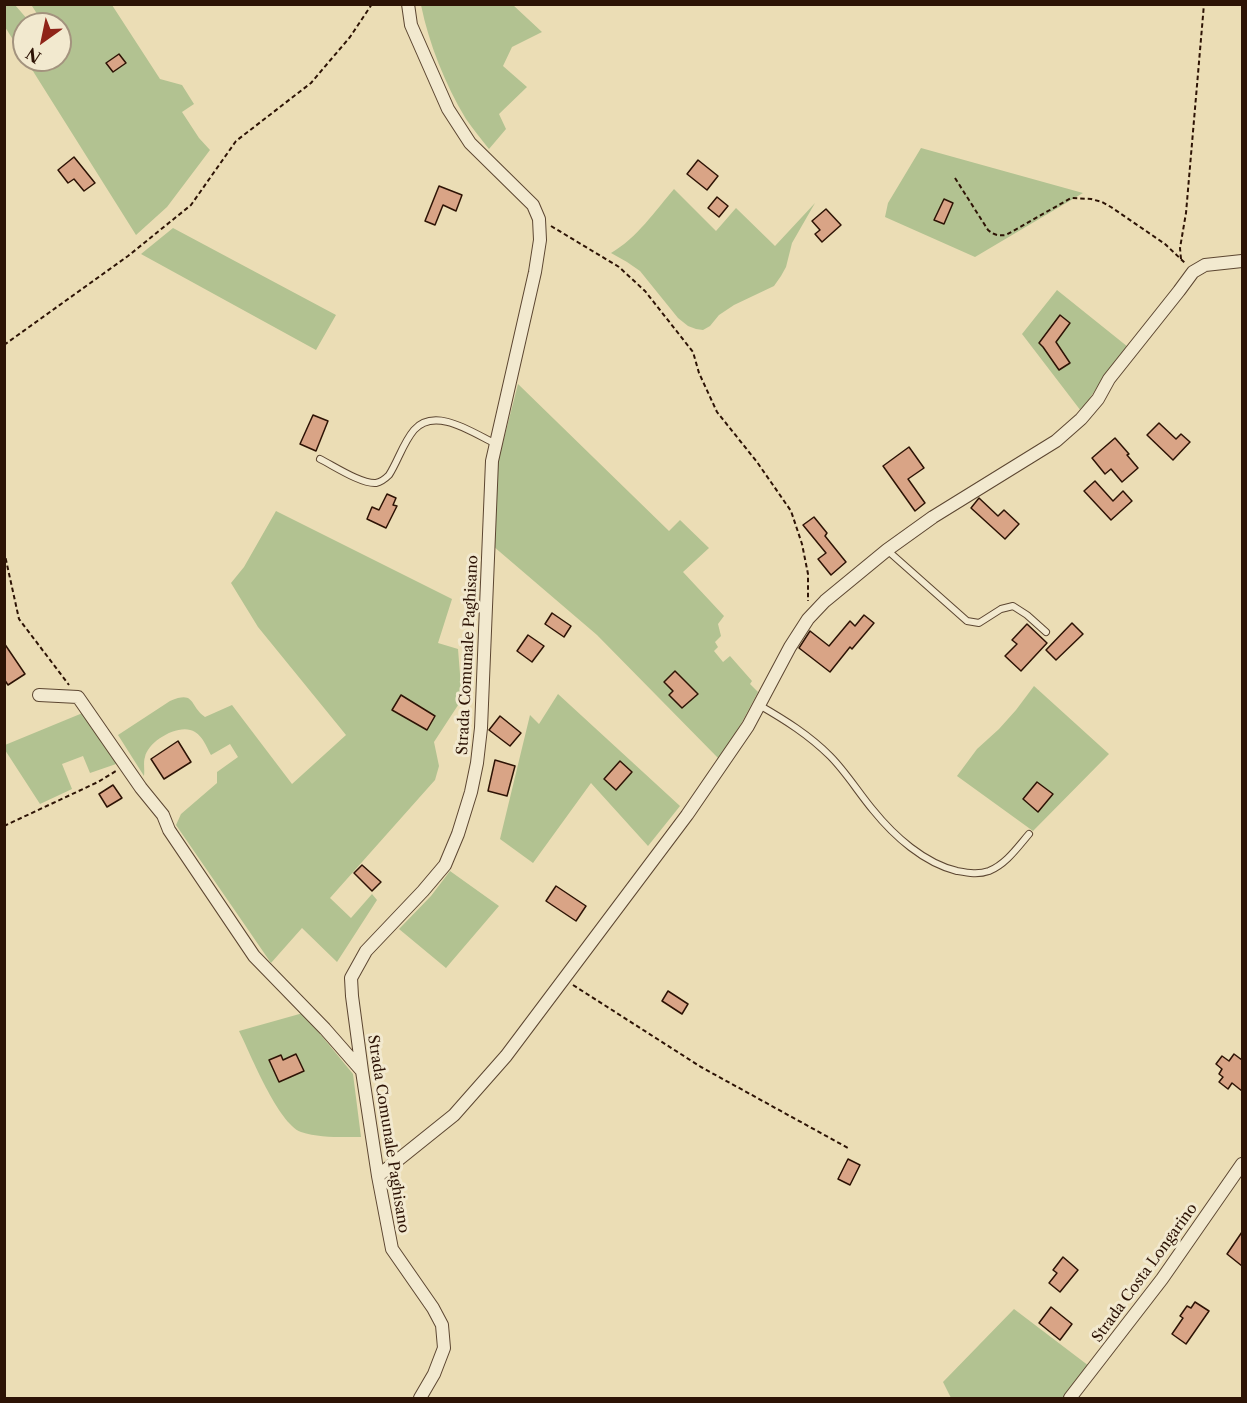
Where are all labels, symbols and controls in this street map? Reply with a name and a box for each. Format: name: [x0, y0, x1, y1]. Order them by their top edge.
north arrow: [12, 12, 72, 72]
text: N: [22, 43, 45, 68]
street label: Strada Comunale Paghisano: [454, 555, 482, 755]
street label: Strada Comunale Paghisano: [363, 1034, 413, 1234]
street label: Strada Costa Longarino: [1088, 1200, 1202, 1346]

